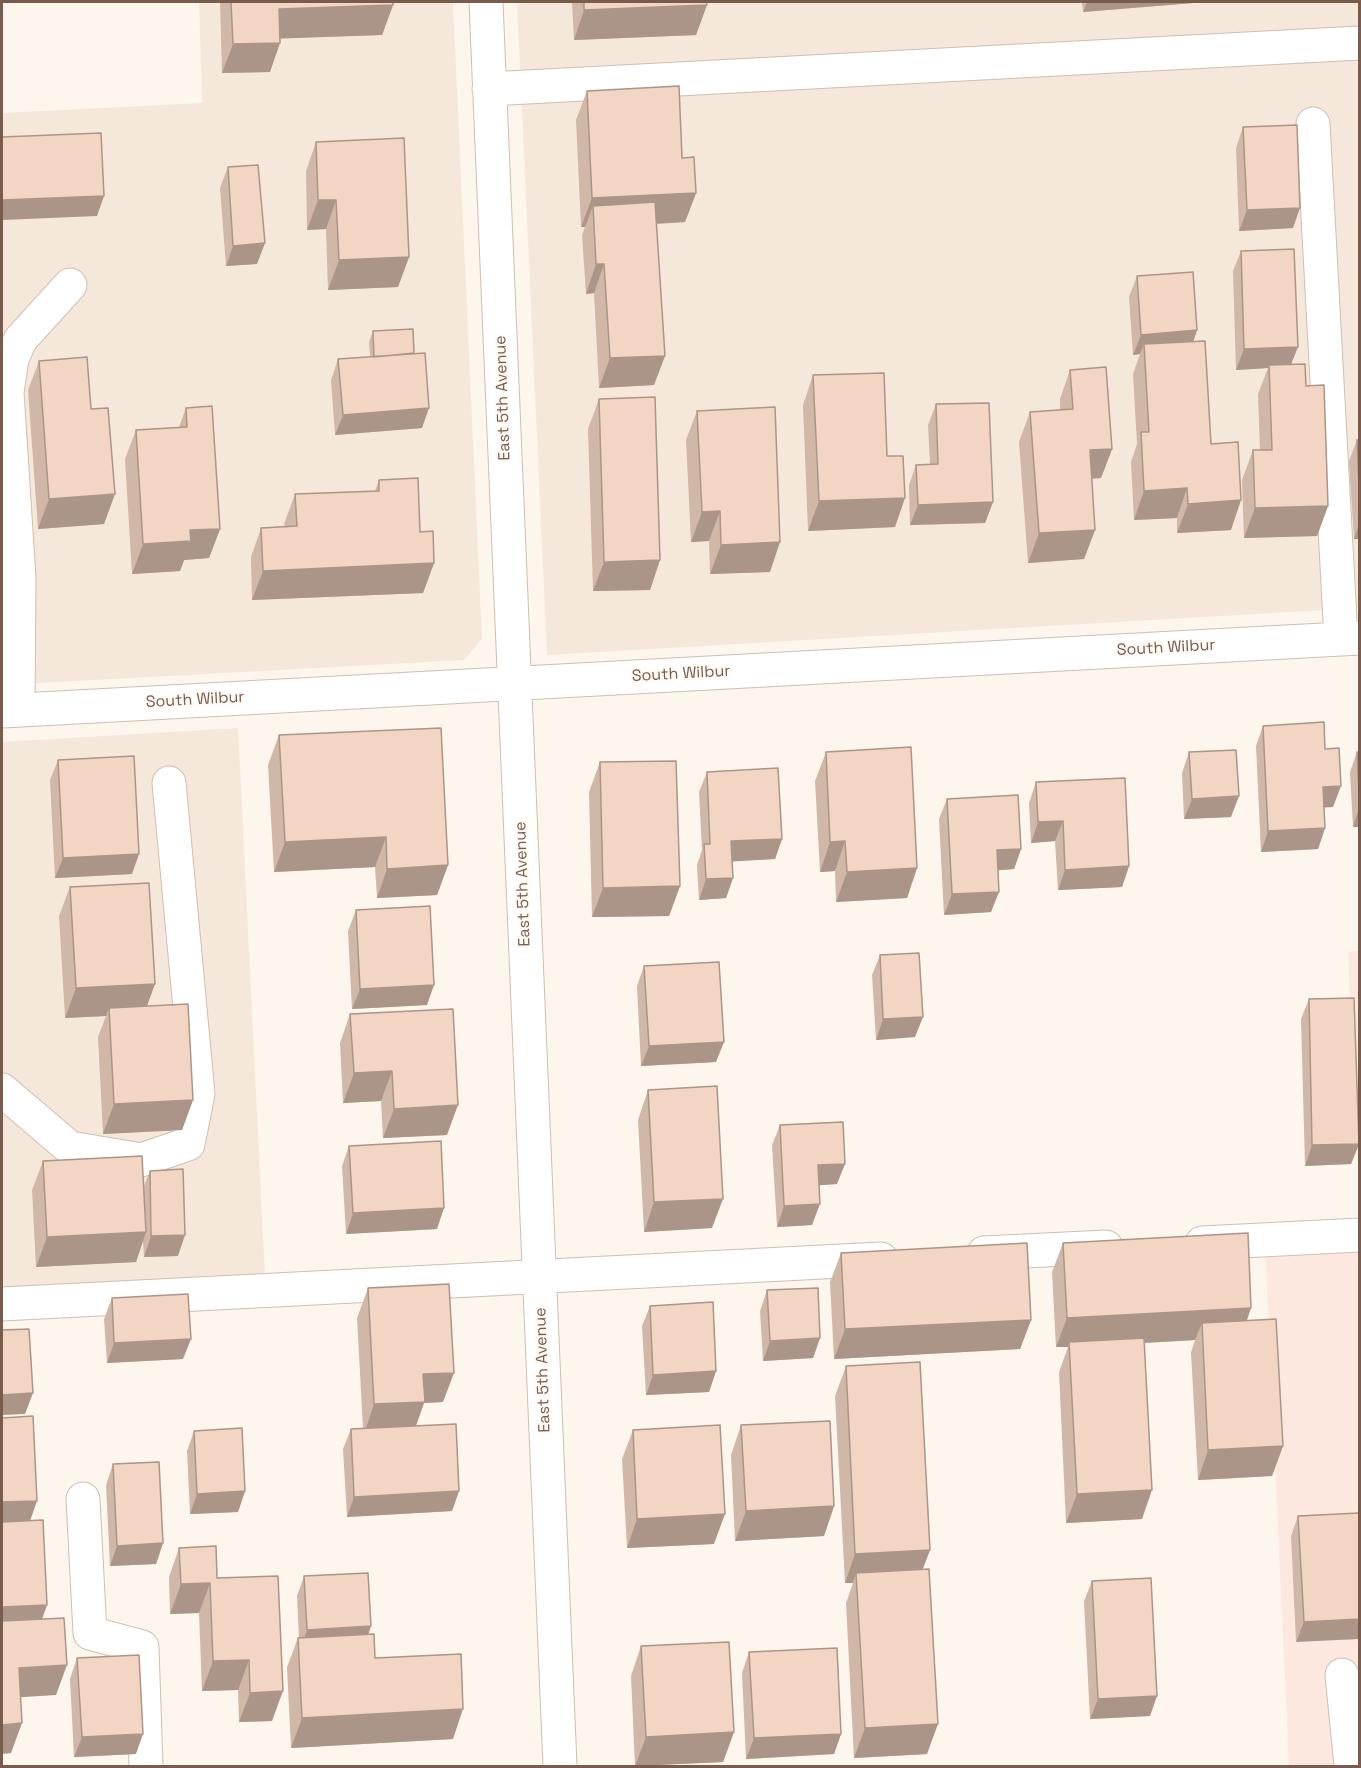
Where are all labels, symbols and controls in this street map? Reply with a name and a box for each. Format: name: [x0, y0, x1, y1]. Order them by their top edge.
street label: East 5th Avenue: [491, 335, 515, 461]
street label: South Wilbur: [1116, 636, 1216, 660]
street label: South Wilbur: [631, 662, 731, 686]
street label: South Wilbur: [145, 688, 245, 712]
street label: East 5th Avenue: [511, 821, 535, 947]
street label: East 5th Avenue: [531, 1307, 555, 1433]

